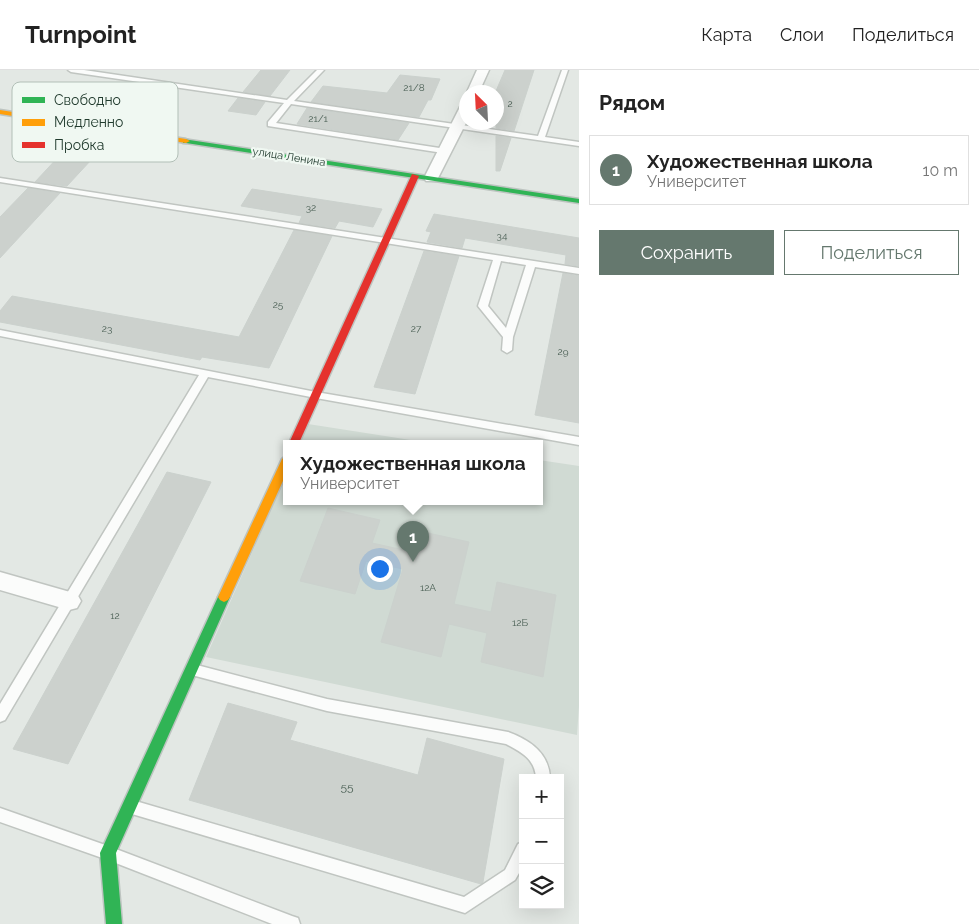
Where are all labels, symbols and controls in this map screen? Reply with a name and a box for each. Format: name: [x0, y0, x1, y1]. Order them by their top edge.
text: Turnpoint: [25, 20, 137, 49]
text: Карта: [701, 24, 752, 45]
text: Слои: [780, 24, 824, 45]
text: Поделиться: [852, 24, 954, 45]
legend: [12, 82, 178, 162]
house number: 21/8: [403, 82, 425, 93]
north arrow: [459, 85, 504, 130]
text: Рядом: [599, 90, 665, 115]
text: Свободно: [54, 92, 121, 108]
house number: 2: [507, 98, 513, 109]
house number: 21/1: [308, 113, 329, 124]
text: Медленно: [54, 114, 123, 130]
text: Пробка: [54, 137, 104, 153]
street label: улица Ленина: [252, 145, 326, 169]
text: Художественная школа: [647, 150, 873, 172]
text: 1: [612, 161, 620, 180]
text: 10 m: [923, 161, 958, 180]
text: Университет: [647, 172, 746, 191]
house number: 32: [306, 202, 316, 213]
house number: 34: [497, 230, 508, 241]
button: Сохранить: [599, 230, 774, 275]
button: Поделиться: [784, 230, 959, 275]
house number: 25: [273, 299, 284, 310]
house number: 23: [102, 323, 112, 334]
house number: 27: [411, 323, 422, 334]
house number: 29: [557, 346, 569, 357]
popup: [283, 440, 543, 505]
text: Художественная школа: [300, 452, 526, 474]
text: Университет: [300, 474, 400, 493]
pin: 1: [397, 521, 429, 562]
your location: [367, 556, 393, 582]
house number: 12А: [420, 582, 436, 593]
house number: 12: [110, 610, 120, 621]
house number: 12Б: [512, 617, 528, 628]
map controls: [519, 774, 564, 909]
button: +: [519, 774, 564, 819]
house number: 55: [340, 780, 354, 794]
button: −: [519, 819, 564, 864]
button: layers: [519, 864, 564, 909]

